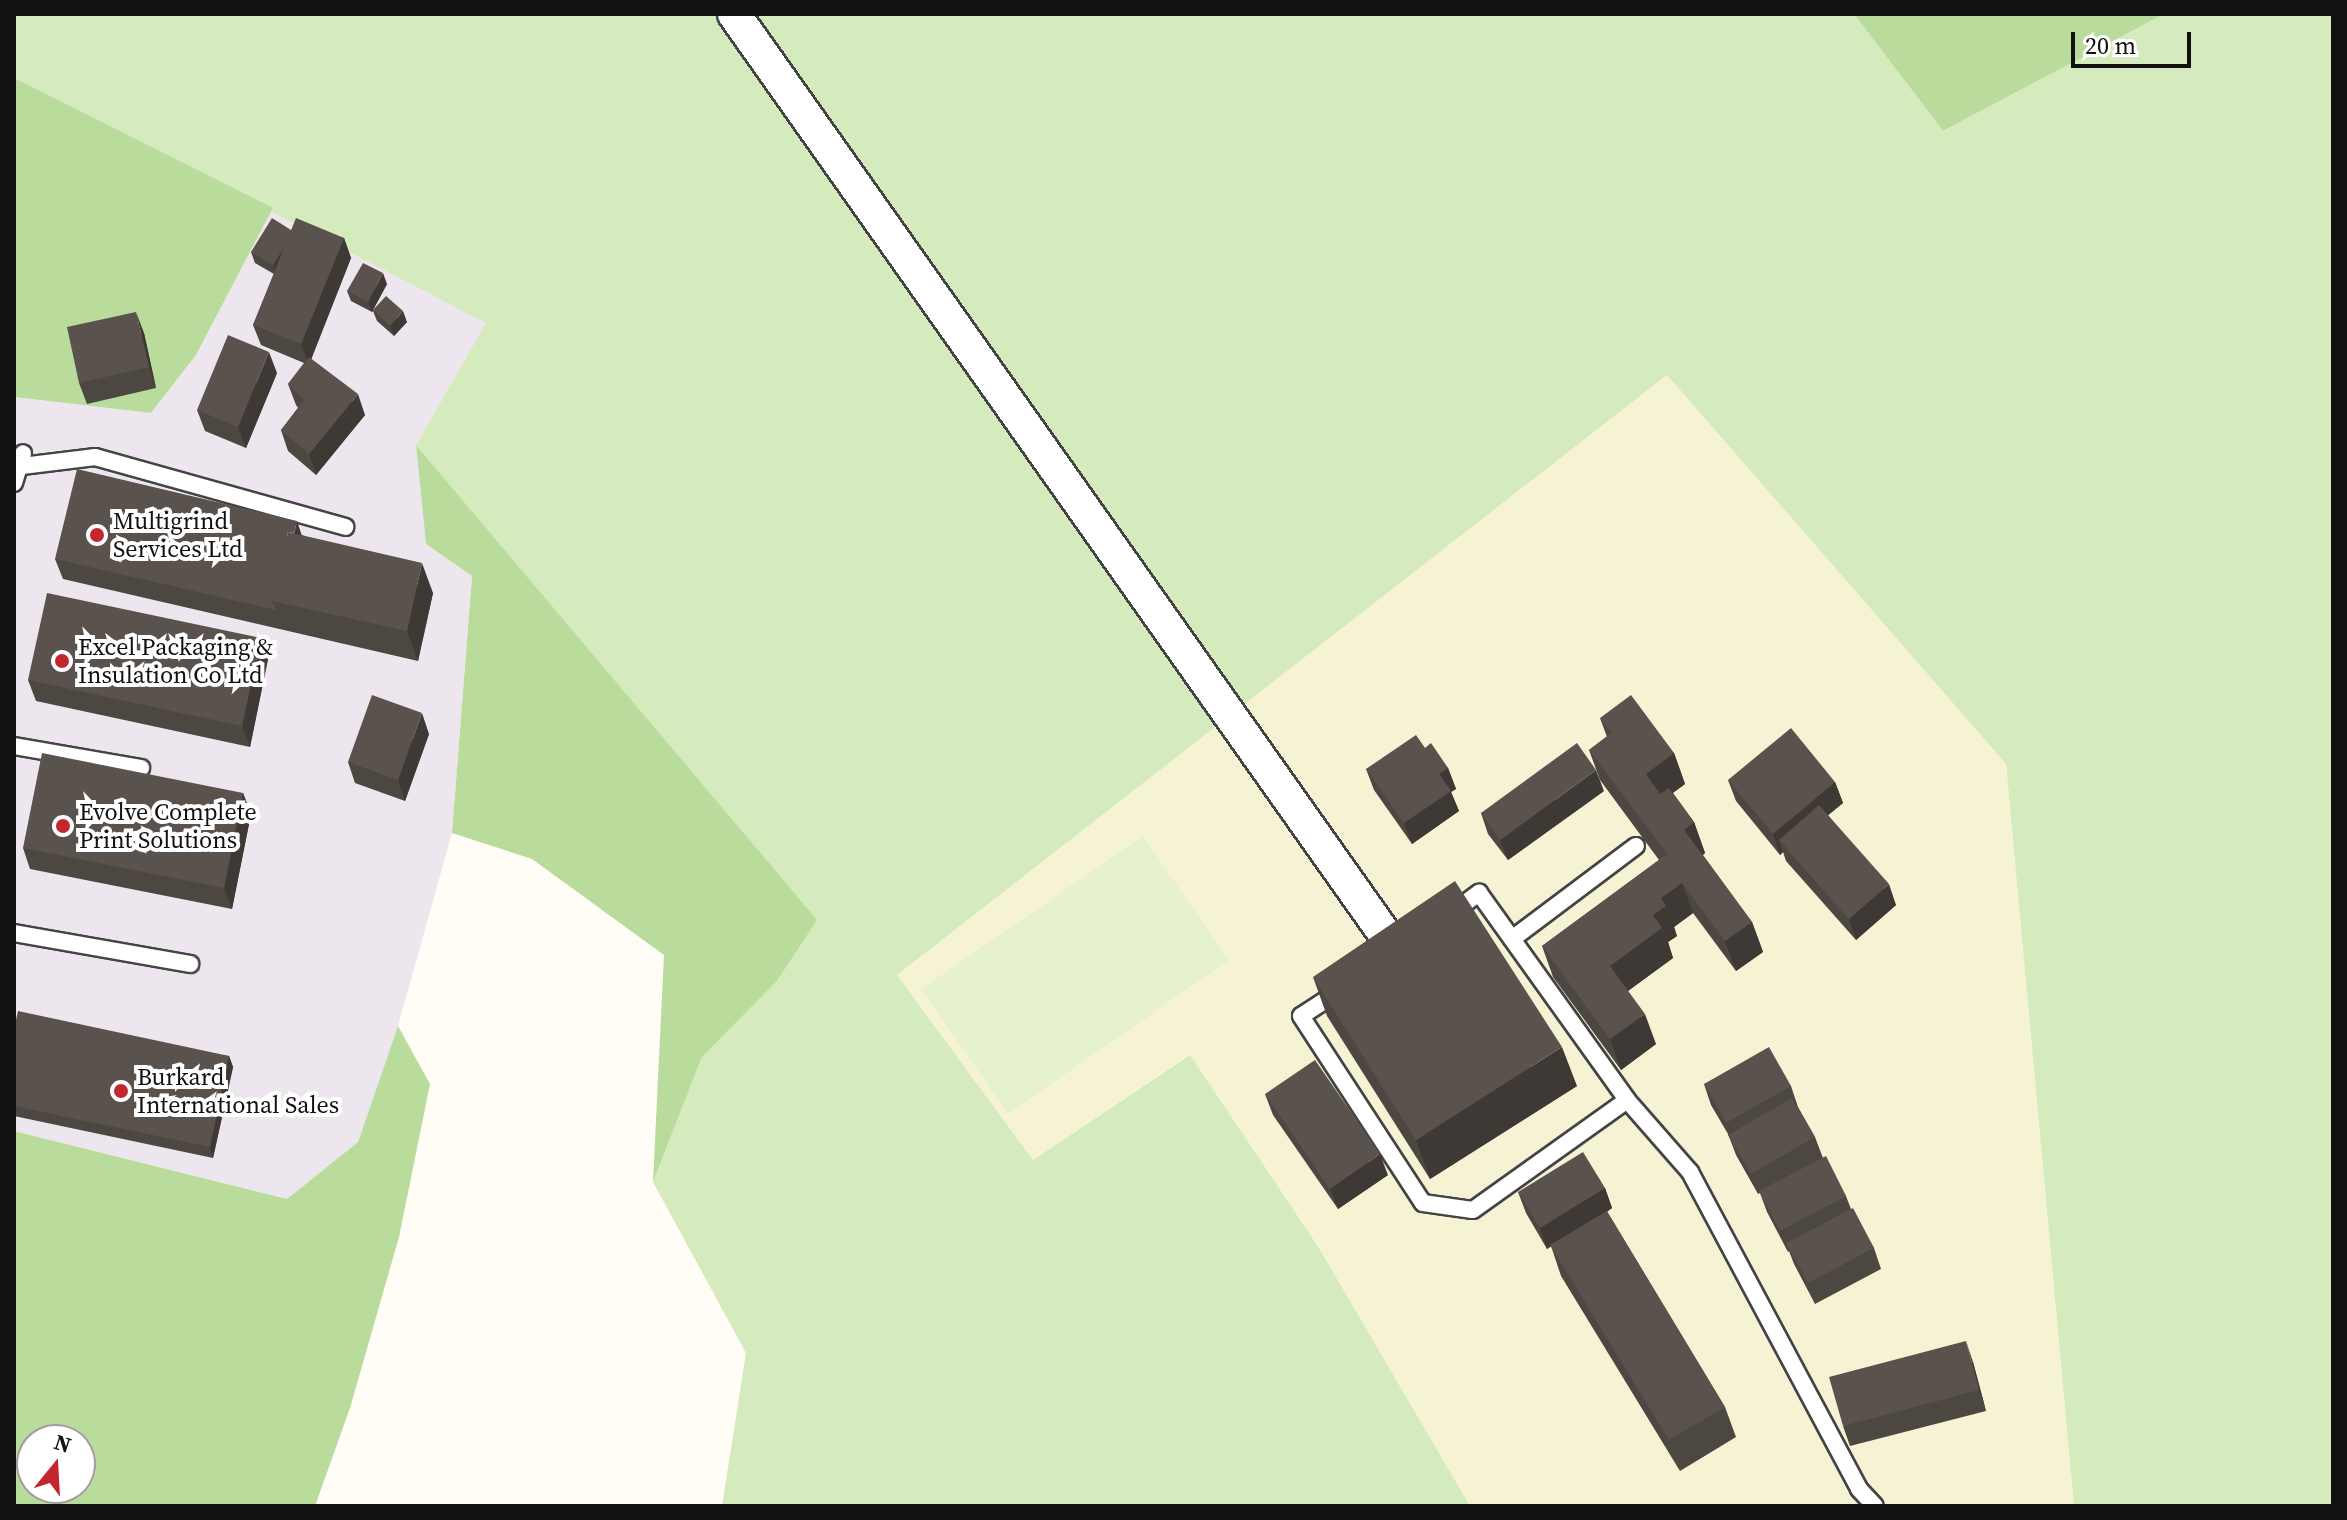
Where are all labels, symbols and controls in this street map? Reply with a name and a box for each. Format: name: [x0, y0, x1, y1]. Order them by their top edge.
scale bar: [2075, 16, 2195, 66]
text: 20 m: [2085, 29, 2136, 62]
place label: Multigrind Services Ltd: [113, 507, 243, 563]
marker: Multigrind Services Ltd: [88, 526, 106, 544]
place label: Excel Packaging & Insulation Co Ltd: [78, 633, 273, 689]
marker: Excel Packaging & Insulation Co Ltd: [53, 652, 71, 670]
place label: Evolve Complete Print Solutions: [79, 798, 257, 854]
marker: Evolve Complete Print Solutions: [54, 817, 72, 835]
place label: Burkard International Sales: [137, 1063, 339, 1119]
marker: Burkard International Sales: [112, 1082, 130, 1100]
north arrow: [16, 1424, 96, 1504]
text: N: [51, 1426, 75, 1460]

